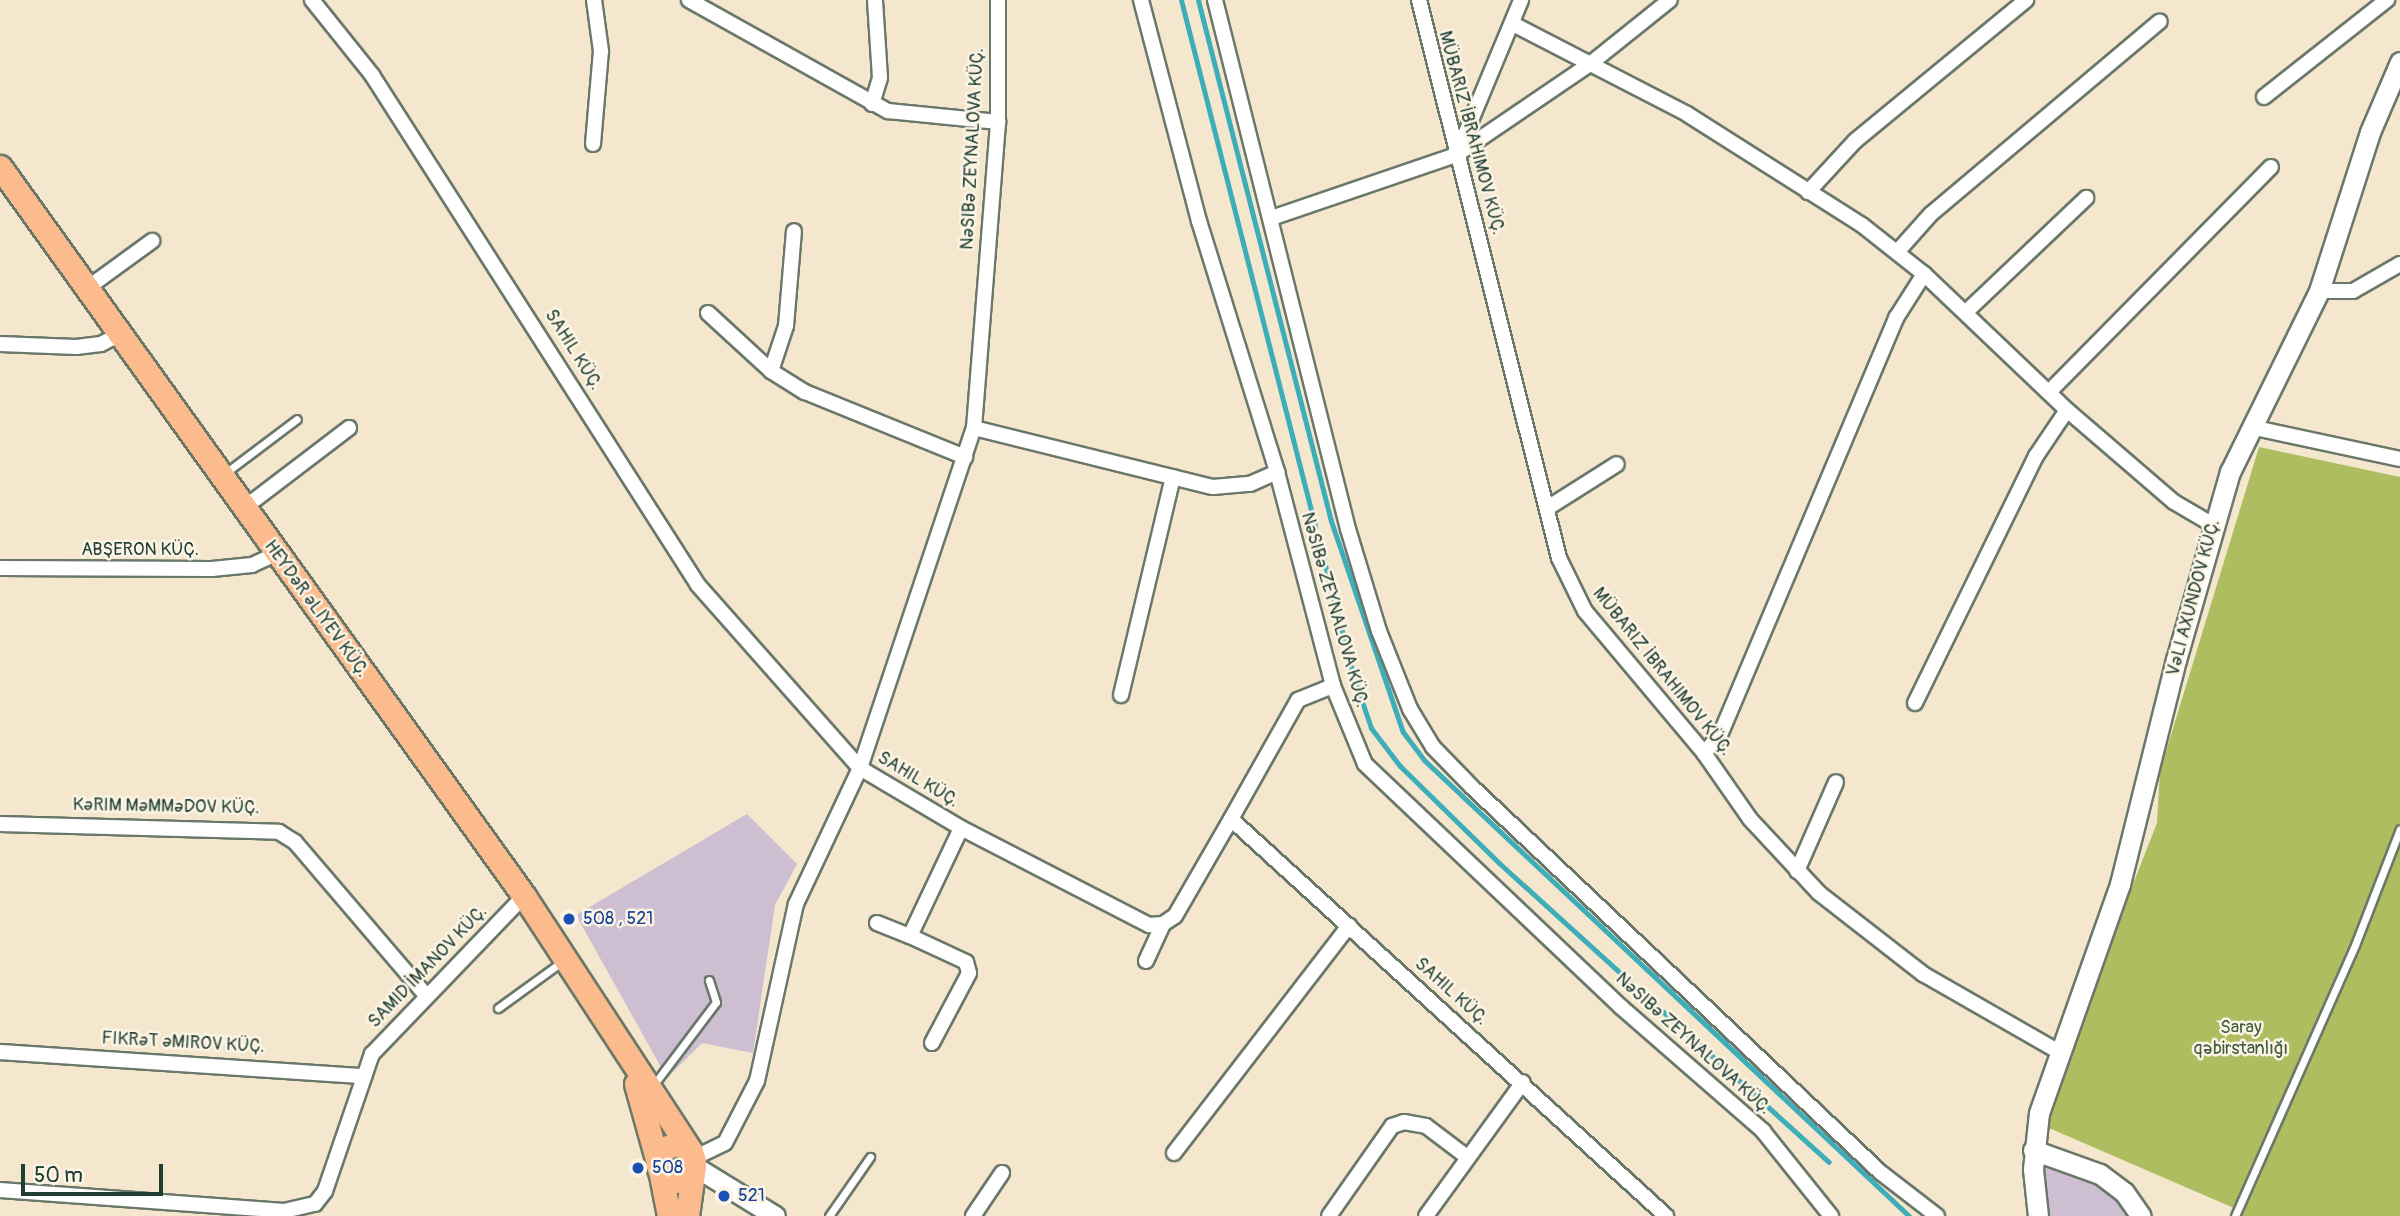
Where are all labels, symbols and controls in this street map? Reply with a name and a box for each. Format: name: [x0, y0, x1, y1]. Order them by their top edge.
street label: MÜBARIZ İBRAHIMOV KÜÇ.: [1433, 29, 1509, 237]
street label: NƏSIBƏ ZEYNALOVA KÜÇ.: [957, 48, 989, 250]
street label: SAHIL KÜÇ.: [540, 306, 606, 394]
street label: NƏSIBƏ ZEYNALOVA KÜÇ.: [1296, 510, 1372, 710]
street label: VƏLI AXUNDOV KÜÇ.: [2163, 517, 2225, 679]
street label: HEYDƏR ƏLIYEV KÜÇ.: [259, 536, 373, 682]
street label: ABŞERON KÜÇ.: [81, 539, 199, 561]
street label: MÜBARIZ İBRAHIMOV KÜÇ.: [1588, 584, 1736, 760]
street label: SAHIL KÜÇ.: [873, 747, 963, 813]
street label: KƏRIM MƏMMƏDOV KÜÇ.: [73, 795, 259, 819]
street label: SAMID İMANOV KÜÇ.: [364, 901, 492, 1033]
place label: 508 , 521: [583, 908, 653, 930]
marker: 508 , 521: [561, 911, 577, 927]
street label: SAHIL KÜÇ.: [1410, 954, 1492, 1030]
street label: NƏSIBƏ ZEYNALOVA KÜÇ.: [1611, 968, 1775, 1120]
park label: Saray qəbirstanlığı: [2194, 1018, 2288, 1060]
street label: FIKRƏT ƏMIROV KÜÇ.: [101, 1028, 265, 1058]
scale bar: [24, 1150, 166, 1194]
place label: 508: [652, 1157, 683, 1179]
marker: 508: [630, 1160, 646, 1176]
text: 50 m: [34, 1162, 83, 1189]
place label: 521: [738, 1185, 765, 1207]
marker: 521: [716, 1188, 732, 1204]

